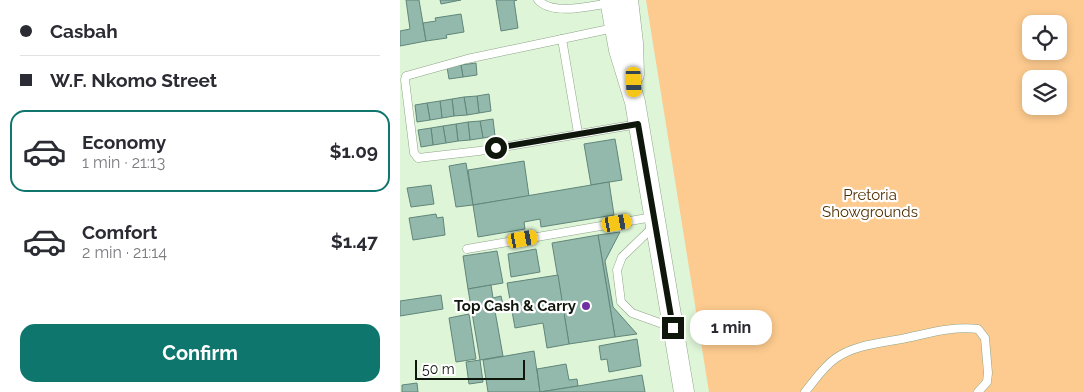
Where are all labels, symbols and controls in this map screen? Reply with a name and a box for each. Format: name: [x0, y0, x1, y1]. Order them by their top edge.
map controls: [1022, 15, 1067, 115]
button: locate: [1022, 15, 1067, 60]
text: Casbah: [50, 20, 118, 42]
car: [625, 67, 642, 97]
text: W.F. Nkomo Street: [50, 69, 217, 91]
button: layers: [1022, 70, 1067, 115]
icon: car: [22, 129, 67, 174]
text: Economy: [82, 131, 166, 153]
route start: [485, 137, 507, 159]
text: $1.09: [329, 140, 378, 162]
text: 1 min · 21:13: [82, 153, 165, 172]
park label: Pretoria Showgrounds: [822, 186, 918, 221]
car: [600, 213, 633, 233]
icon: car: [22, 219, 67, 264]
text: Comfort: [82, 221, 157, 243]
car: [506, 229, 539, 249]
text: $1.47: [331, 230, 378, 252]
text: 2 min · 21:14: [82, 243, 167, 262]
place label: Top Cash & Carry: [454, 297, 577, 315]
marker: Top Cash & Carry: [580, 300, 592, 312]
callout: 1 min: [690, 310, 773, 346]
route end: [662, 317, 684, 339]
text: 1 min: [711, 318, 751, 337]
button: Confirm: [20, 324, 380, 382]
scale bar: [415, 357, 525, 380]
text: 50 m: [422, 361, 455, 377]

